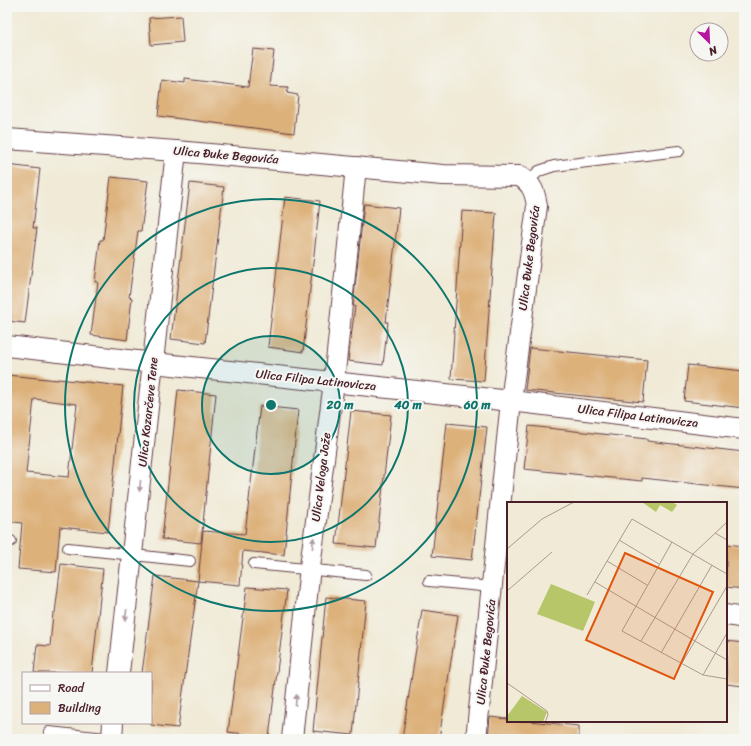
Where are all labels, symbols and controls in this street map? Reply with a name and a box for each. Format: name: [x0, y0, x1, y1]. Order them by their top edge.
north arrow: [689, 22, 729, 62]
text: N: [705, 40, 721, 61]
street label: Ulica Đuke Begovića: [172, 139, 281, 171]
street label: Ulica Đuke Begovića: [512, 203, 546, 312]
street label: Ulica Kozarčeve Tene: [131, 356, 165, 468]
street label: Ulica Filipa Latinovicza: [255, 363, 377, 397]
text: 20 m: [326, 394, 354, 416]
text: 40 m: [393, 394, 422, 416]
text: 60 m: [463, 394, 491, 416]
centre of rings: [264, 398, 278, 412]
street label: Ulica Filipa Latinovicza: [577, 398, 699, 434]
street label: Ulica Veloga Jože: [305, 431, 337, 523]
one-way arrow: [137, 480, 143, 492]
inset map: [507, 502, 727, 722]
one-way arrow: [310, 537, 316, 549]
street label: Ulica Đuke Begovića: [470, 597, 503, 706]
one-way arrow: [123, 609, 129, 621]
legend: [22, 672, 152, 724]
text: Road: [58, 677, 85, 699]
one-way arrow: [293, 694, 300, 706]
text: Building: [58, 697, 101, 719]

